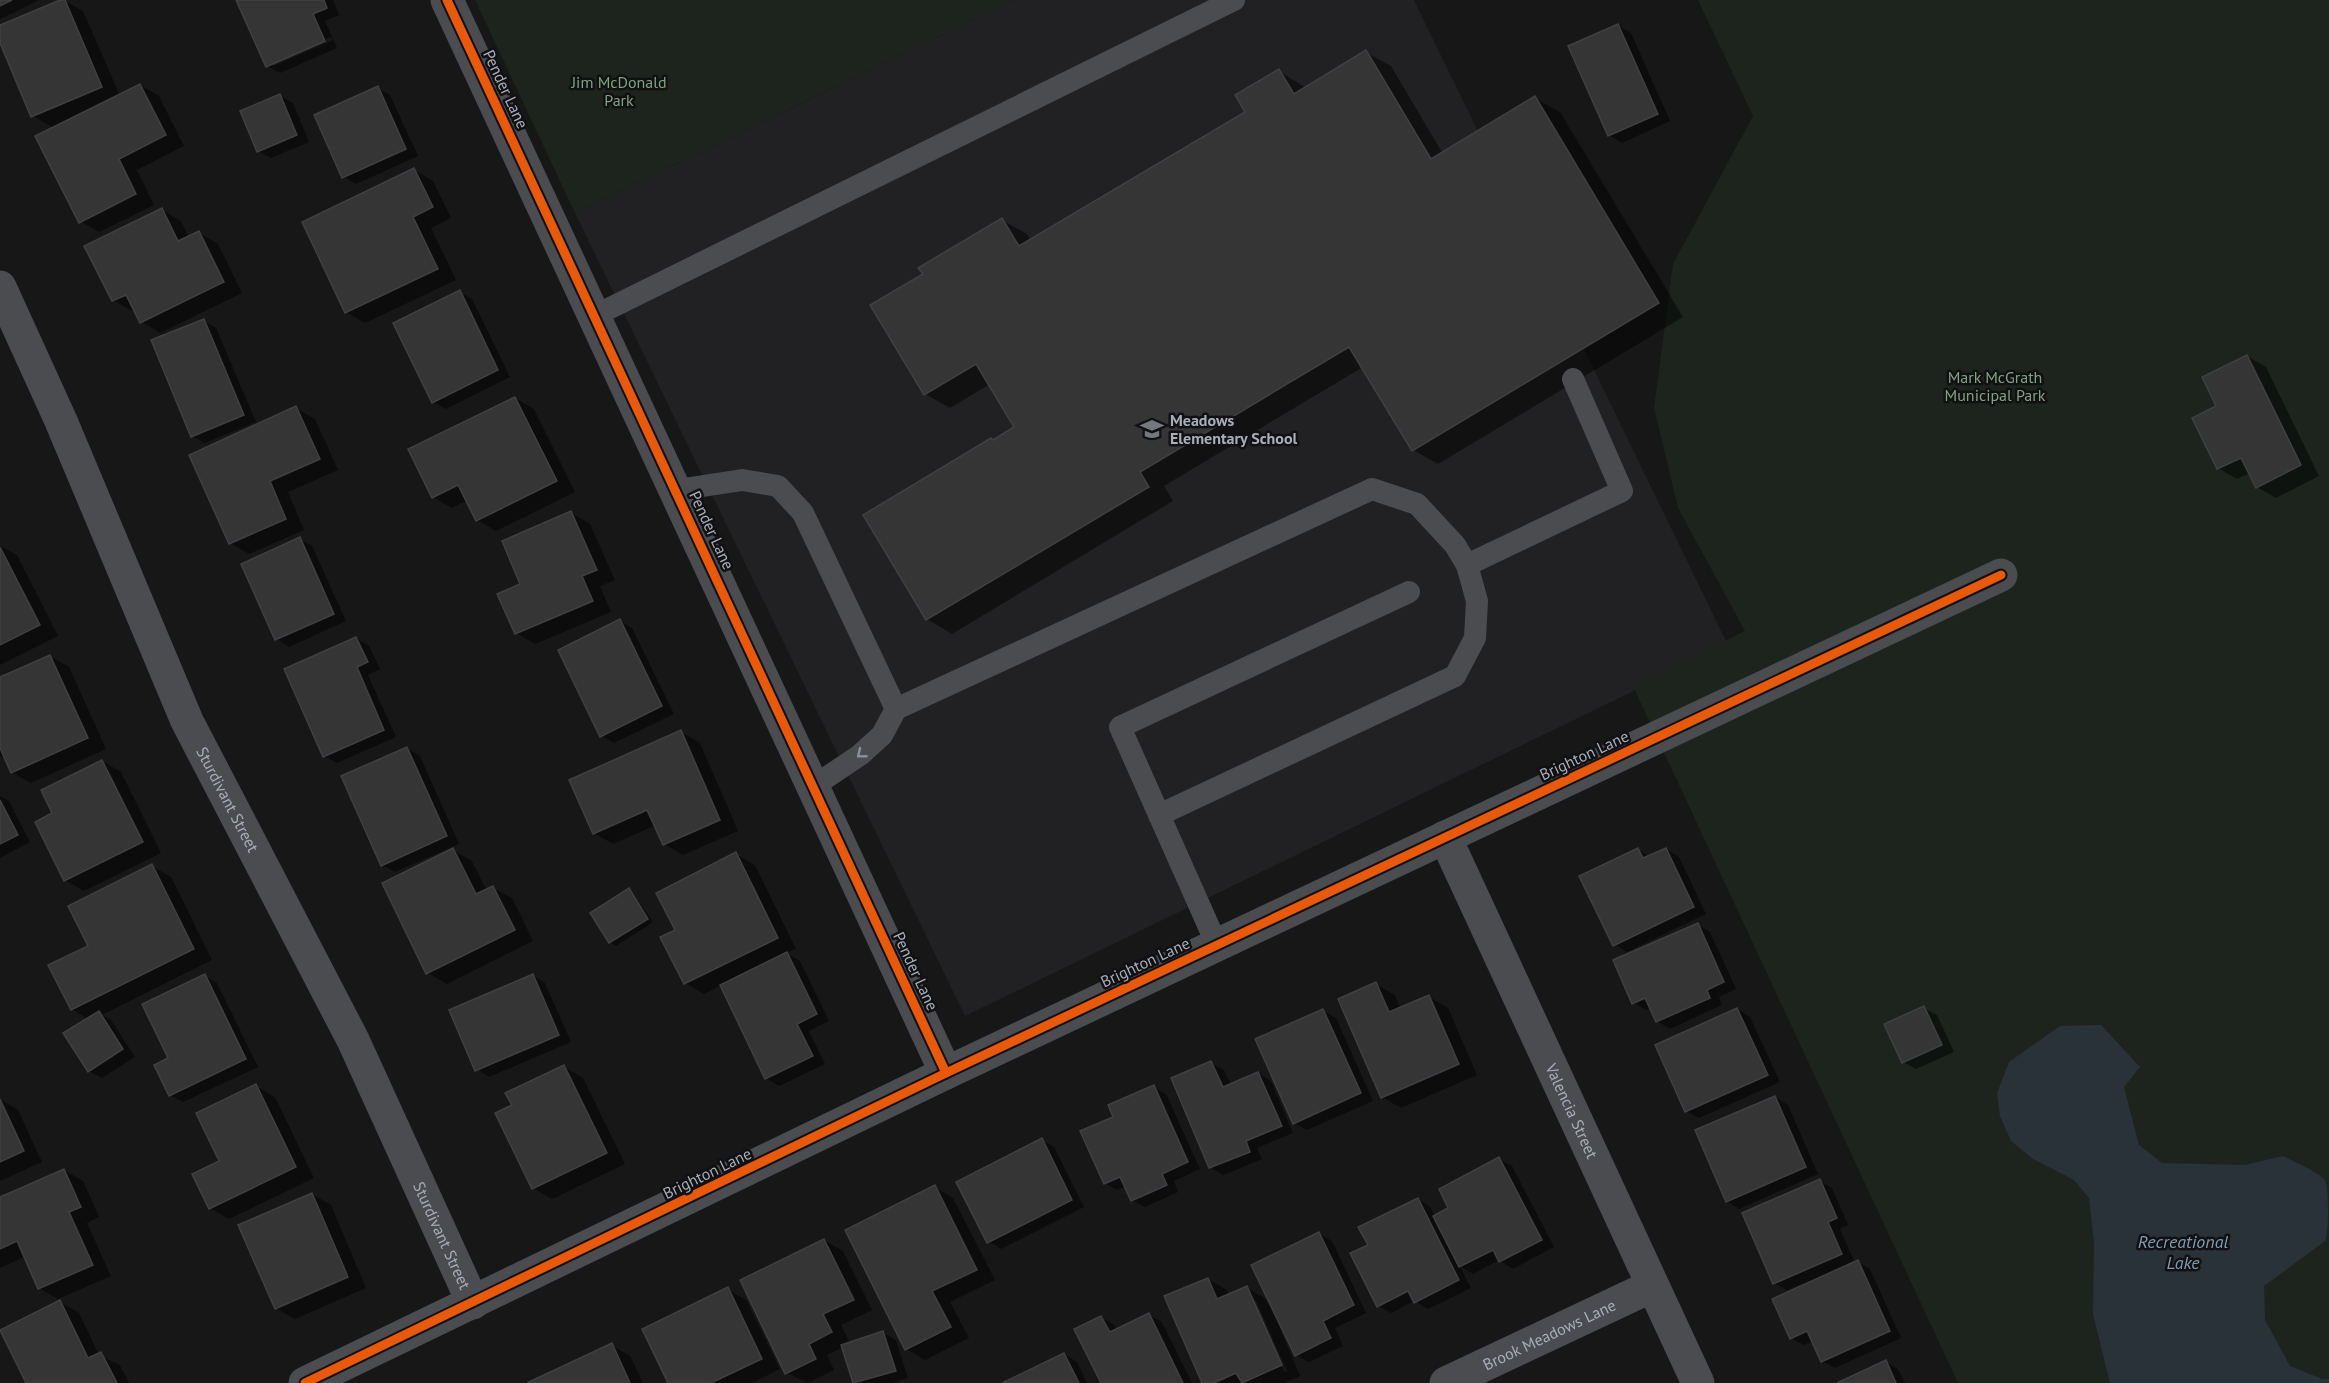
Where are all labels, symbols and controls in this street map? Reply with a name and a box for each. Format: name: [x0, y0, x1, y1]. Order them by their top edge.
street label: Pender Lane: [479, 46, 533, 132]
park label: Jim McDonald Park: [570, 72, 667, 110]
park label: Mark McGrath Municipal Park: [1945, 367, 2046, 405]
place label: Meadows Elementary School: [1170, 410, 1297, 448]
school or university icon: Meadows Elementary School: [1139, 416, 1165, 442]
street label: Pender Lane: [685, 487, 739, 573]
street label: Brighton Lane: [1536, 726, 1632, 784]
street label: Sturdivant Street: [192, 743, 264, 856]
one-way arrow: [857, 746, 868, 757]
street label: Pender Lane: [889, 928, 943, 1014]
street label: Brighton Lane: [1097, 933, 1193, 991]
street label: Valencia Street: [1541, 1059, 1603, 1162]
street label: Brighton Lane: [659, 1143, 755, 1203]
street label: Sturdivant Street: [409, 1178, 476, 1293]
water label: Recreational Lake: [2138, 1230, 2228, 1274]
street label: Brook Meadows Lane: [1479, 1295, 1619, 1374]

